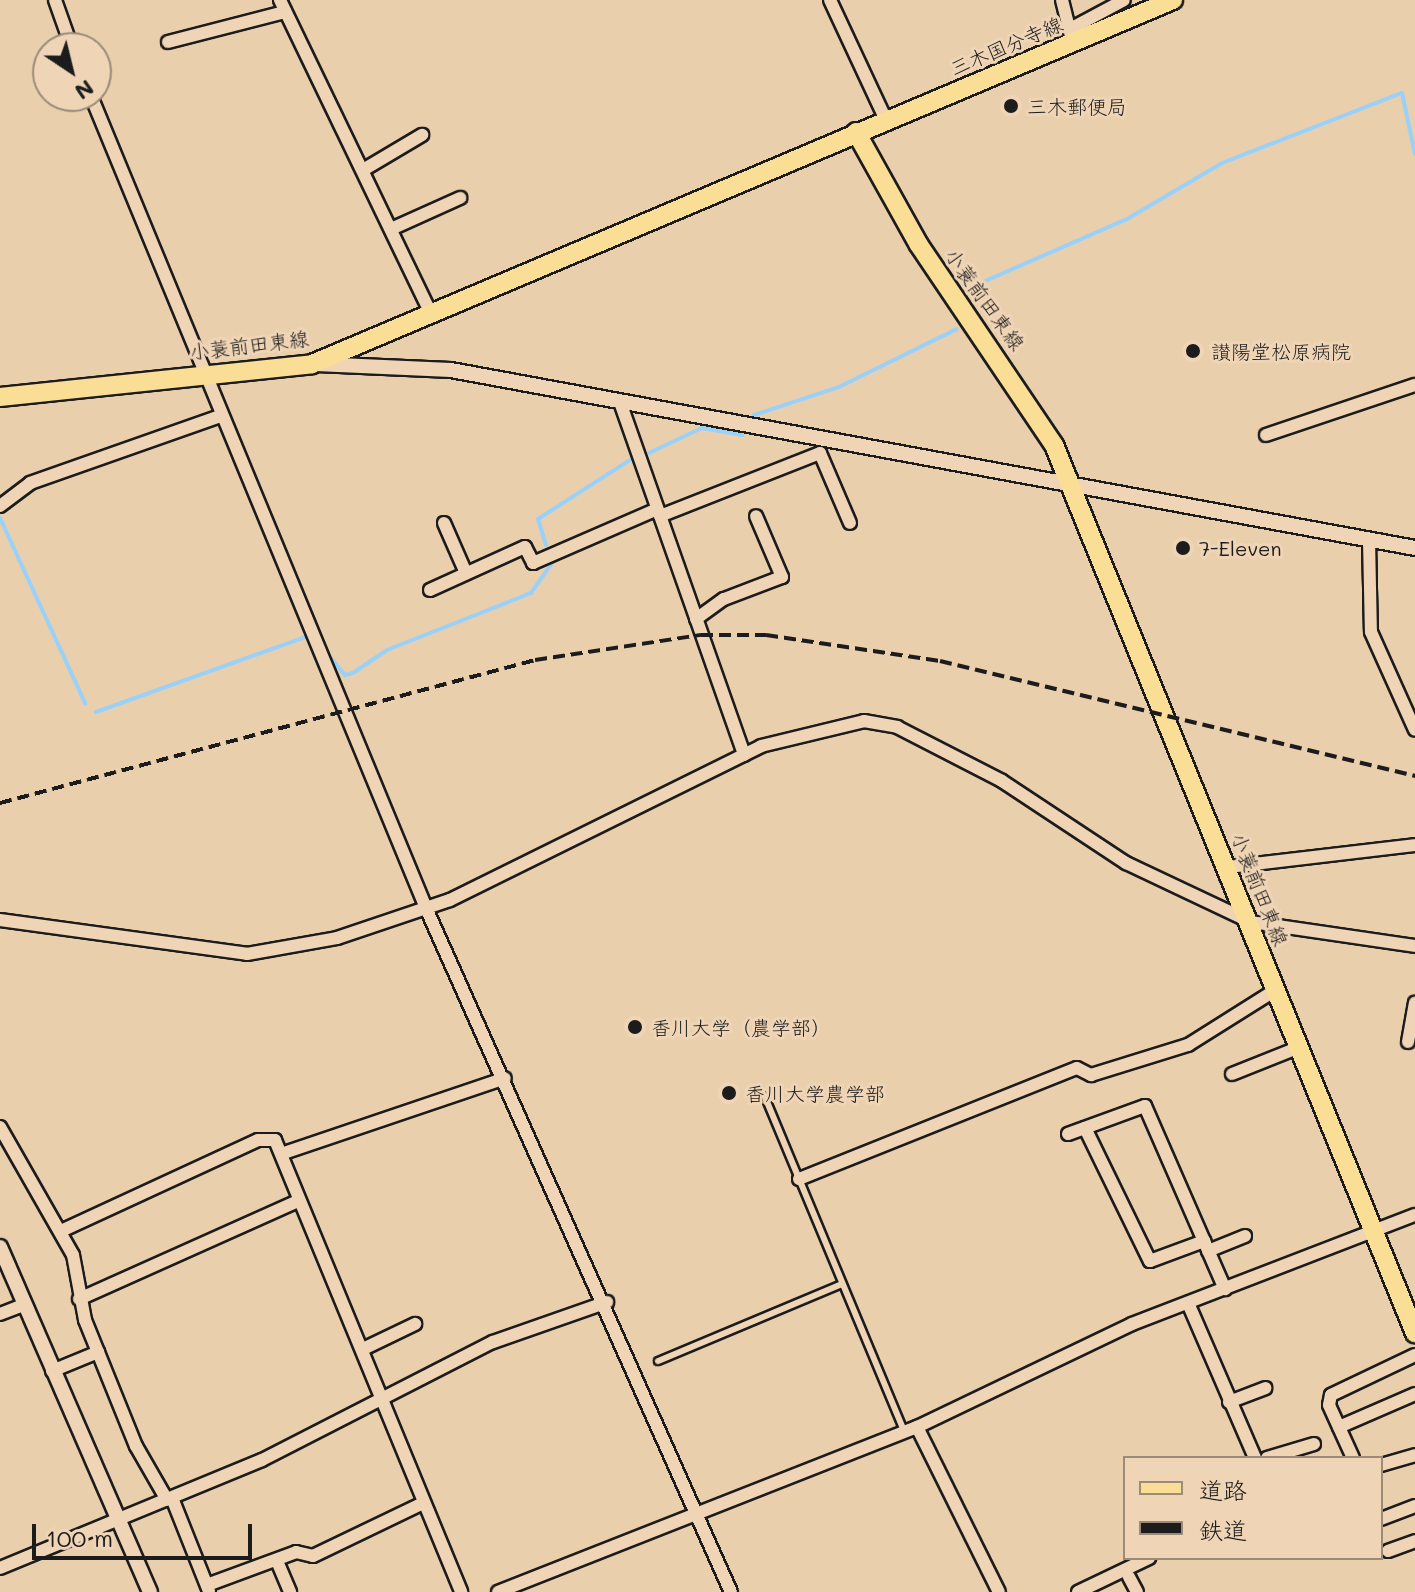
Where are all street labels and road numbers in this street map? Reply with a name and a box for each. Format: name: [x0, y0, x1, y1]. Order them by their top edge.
street label: 三木国分寺線: [946, 12, 1066, 80]
street label: 小蓑前田東線: [940, 243, 1030, 355]
street label: 小蓑前田東線: [188, 326, 310, 364]
street label: 小蓑前田東線: [1226, 829, 1294, 949]

